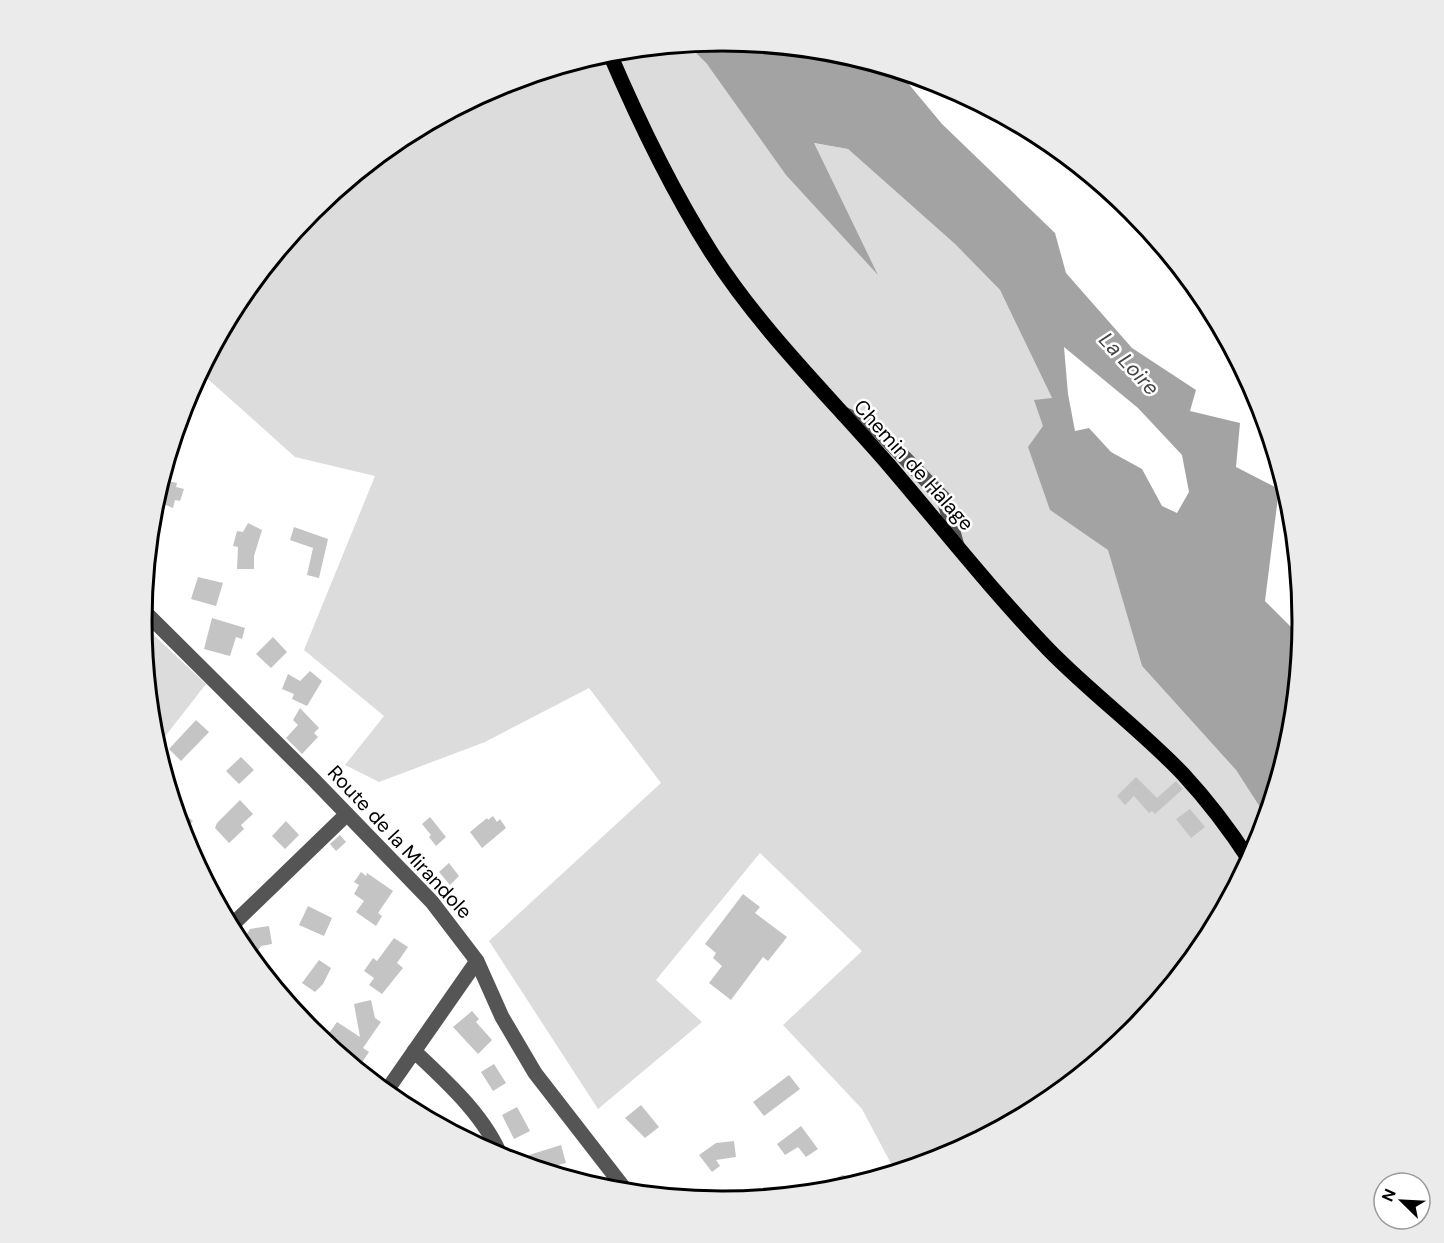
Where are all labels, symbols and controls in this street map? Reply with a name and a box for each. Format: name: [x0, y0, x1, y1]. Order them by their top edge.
water label: La Loire: [1093, 327, 1165, 401]
street label: Chemin de Halage: [848, 394, 980, 536]
street label: Route de la Mirandole: [322, 760, 478, 924]
north arrow: [1372, 1171, 1432, 1231]
text: N: [1377, 1186, 1401, 1205]

